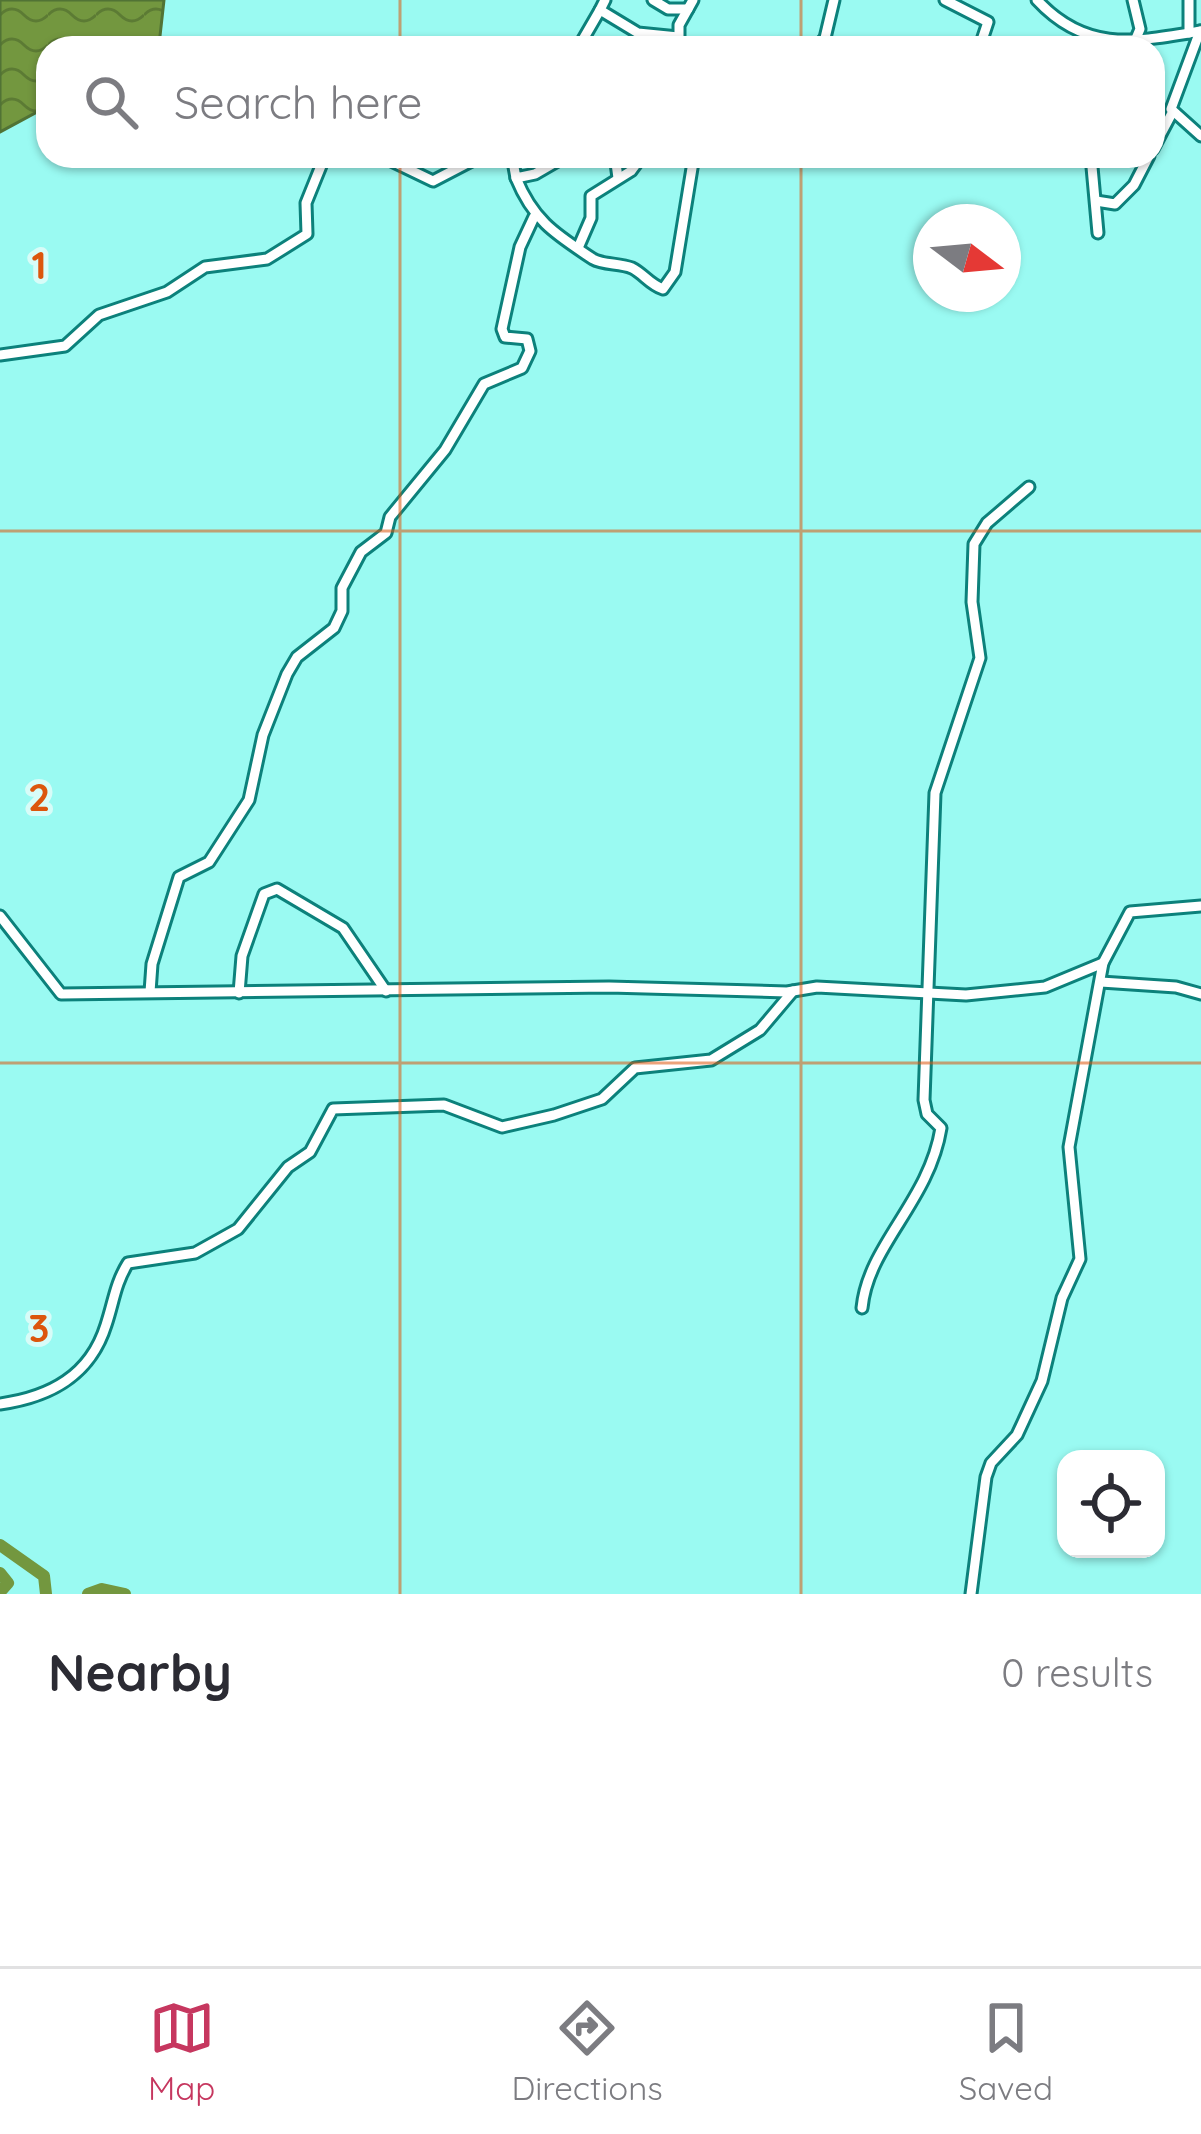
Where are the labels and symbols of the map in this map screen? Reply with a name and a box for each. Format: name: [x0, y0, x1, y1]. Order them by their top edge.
north arrow: [913, 204, 1021, 312]
text: 1: [31, 240, 47, 289]
text: 2: [28, 772, 50, 821]
text: 3: [29, 1303, 49, 1352]

